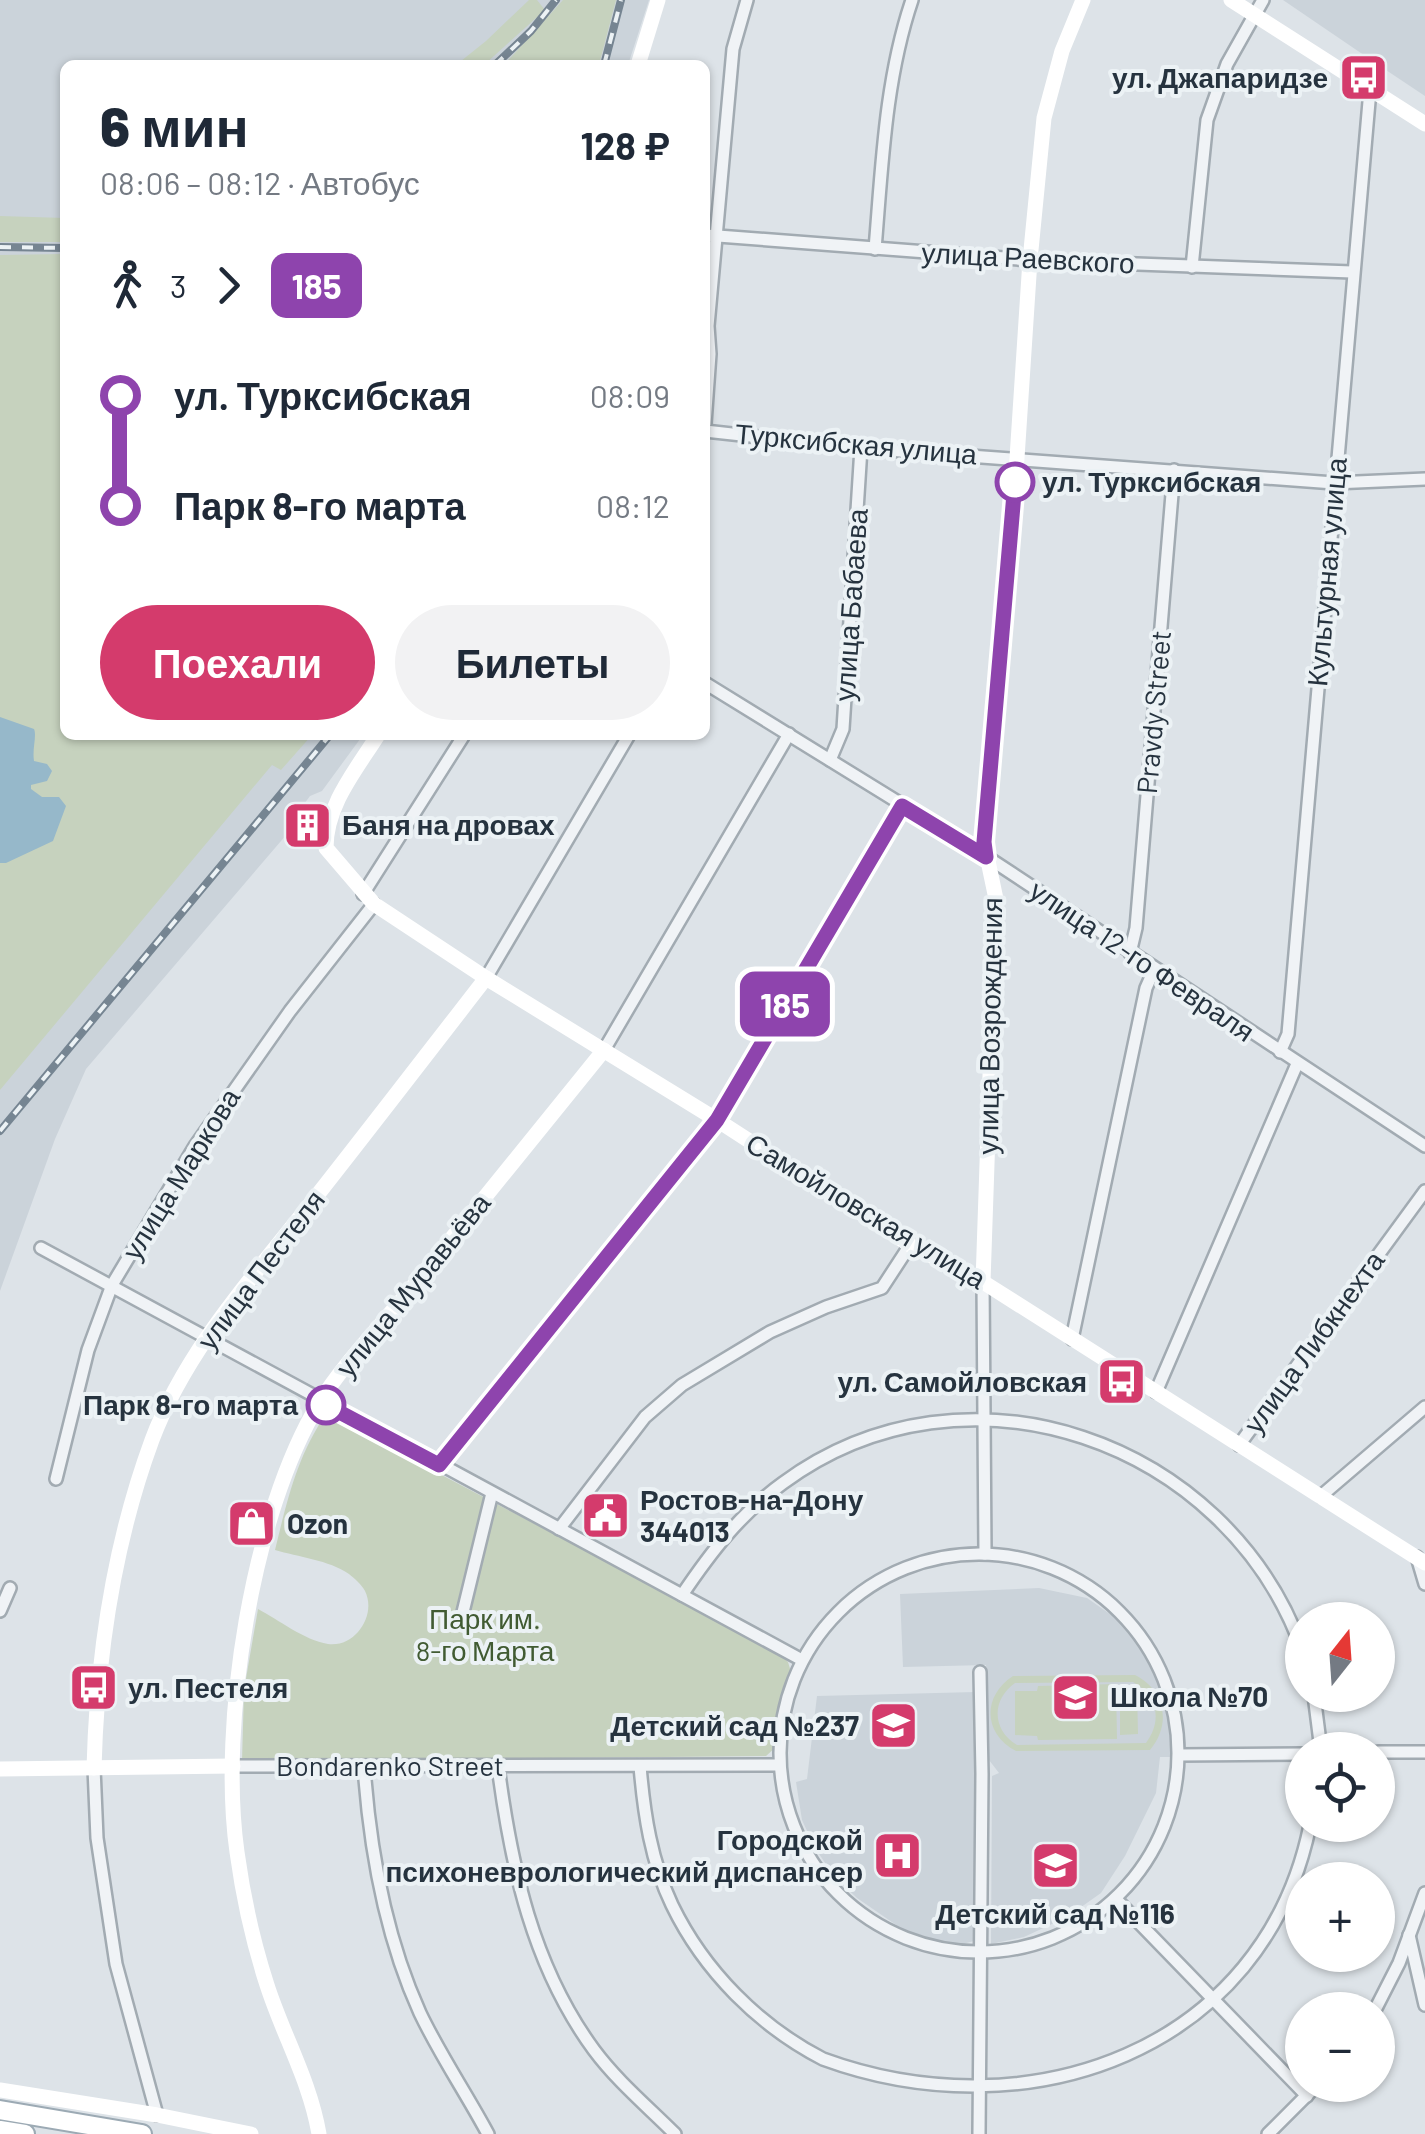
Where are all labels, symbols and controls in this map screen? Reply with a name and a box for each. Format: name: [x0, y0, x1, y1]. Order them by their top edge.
bus stop icon: ул. Джапаридзе: [1337, 52, 1389, 104]
place label: ул. Джапаридзе: [1112, 60, 1328, 94]
text: 6 мин: [100, 92, 249, 158]
text: 128 ₽: [580, 122, 670, 168]
text: 08:06 – 08:12 · Автобус: [100, 163, 420, 201]
street label: улица Раевского: [921, 234, 1135, 280]
icon: walk: [100, 258, 155, 313]
icon: forward: [201, 258, 256, 313]
text: 185: [291, 264, 342, 306]
text: 3: [170, 266, 186, 304]
text: ул. Турксибская: [174, 372, 472, 418]
text: 08:09: [590, 376, 670, 414]
street label: Турксибская улица: [734, 415, 979, 471]
street label: Культурная улица: [1299, 456, 1353, 688]
marker: ул. Турксибская: [996, 463, 1034, 501]
place label: ул. Турксибская: [1042, 464, 1261, 498]
text: Парк 8-го марта: [174, 482, 466, 528]
text: 08:12: [596, 486, 670, 524]
street label: улица Бабаева: [826, 507, 874, 702]
button: Поехали: [100, 605, 375, 720]
button: Билеты: [395, 605, 670, 720]
street label: Pravdy Street: [1129, 629, 1177, 795]
building icon: Баня на дровах: [281, 799, 333, 851]
place label: Баня на дровах: [342, 807, 555, 841]
street label: улица 12-го Февраля: [1024, 872, 1261, 1048]
street label: улица Возрождения: [970, 897, 1008, 1155]
line badge: 185: [728, 972, 842, 1036]
text: 185: [760, 983, 810, 1025]
street label: улица Маркова: [114, 1081, 247, 1265]
street label: Самойловская улица: [741, 1125, 993, 1295]
street label: улица Пестеля: [189, 1183, 331, 1356]
street label: улица Муравьёва: [328, 1185, 497, 1383]
street label: улица Либкнехта: [1236, 1243, 1391, 1439]
bus stop icon: ул. Самойловская: [1096, 1356, 1148, 1408]
place label: ул. Самойловская: [838, 1364, 1087, 1398]
marker: Парк 8-го марта: [307, 1386, 345, 1424]
place label: Парк 8-го марта: [83, 1387, 298, 1421]
place label: Ростов-на-Дону 344013: [640, 1482, 864, 1548]
public building icon: Ростов-на-Дону 344013: [579, 1490, 631, 1542]
shop icon: Ozon: [226, 1498, 278, 1550]
place label: Ozon: [287, 1506, 348, 1540]
park label: Парк им. 8-го Марта: [416, 1601, 555, 1667]
north arrow: [1285, 1602, 1395, 1712]
map controls: [1285, 1602, 1395, 2102]
bus stop icon: ул. Пестеля: [67, 1662, 119, 1714]
place label: ул. Пестеля: [128, 1670, 288, 1704]
school or university icon: Школа №70: [1049, 1671, 1101, 1723]
place label: Школа №70: [1110, 1679, 1268, 1713]
school or university icon: Детский сад №237: [868, 1700, 920, 1752]
place label: Детский сад №237: [610, 1708, 859, 1742]
button: locate: [1285, 1732, 1395, 1842]
street label: Bondarenko Street: [276, 1748, 504, 1782]
place label: Городской психоневрологический диспансер: [385, 1822, 863, 1888]
hospital icon: Городской психоневрологический диспансер: [872, 1830, 924, 1882]
school or university icon: Детский сад №116: [1029, 1840, 1081, 1892]
button: +: [1285, 1862, 1395, 1972]
place label: Детский сад №116: [935, 1896, 1175, 1930]
button: −: [1285, 1992, 1395, 2102]

